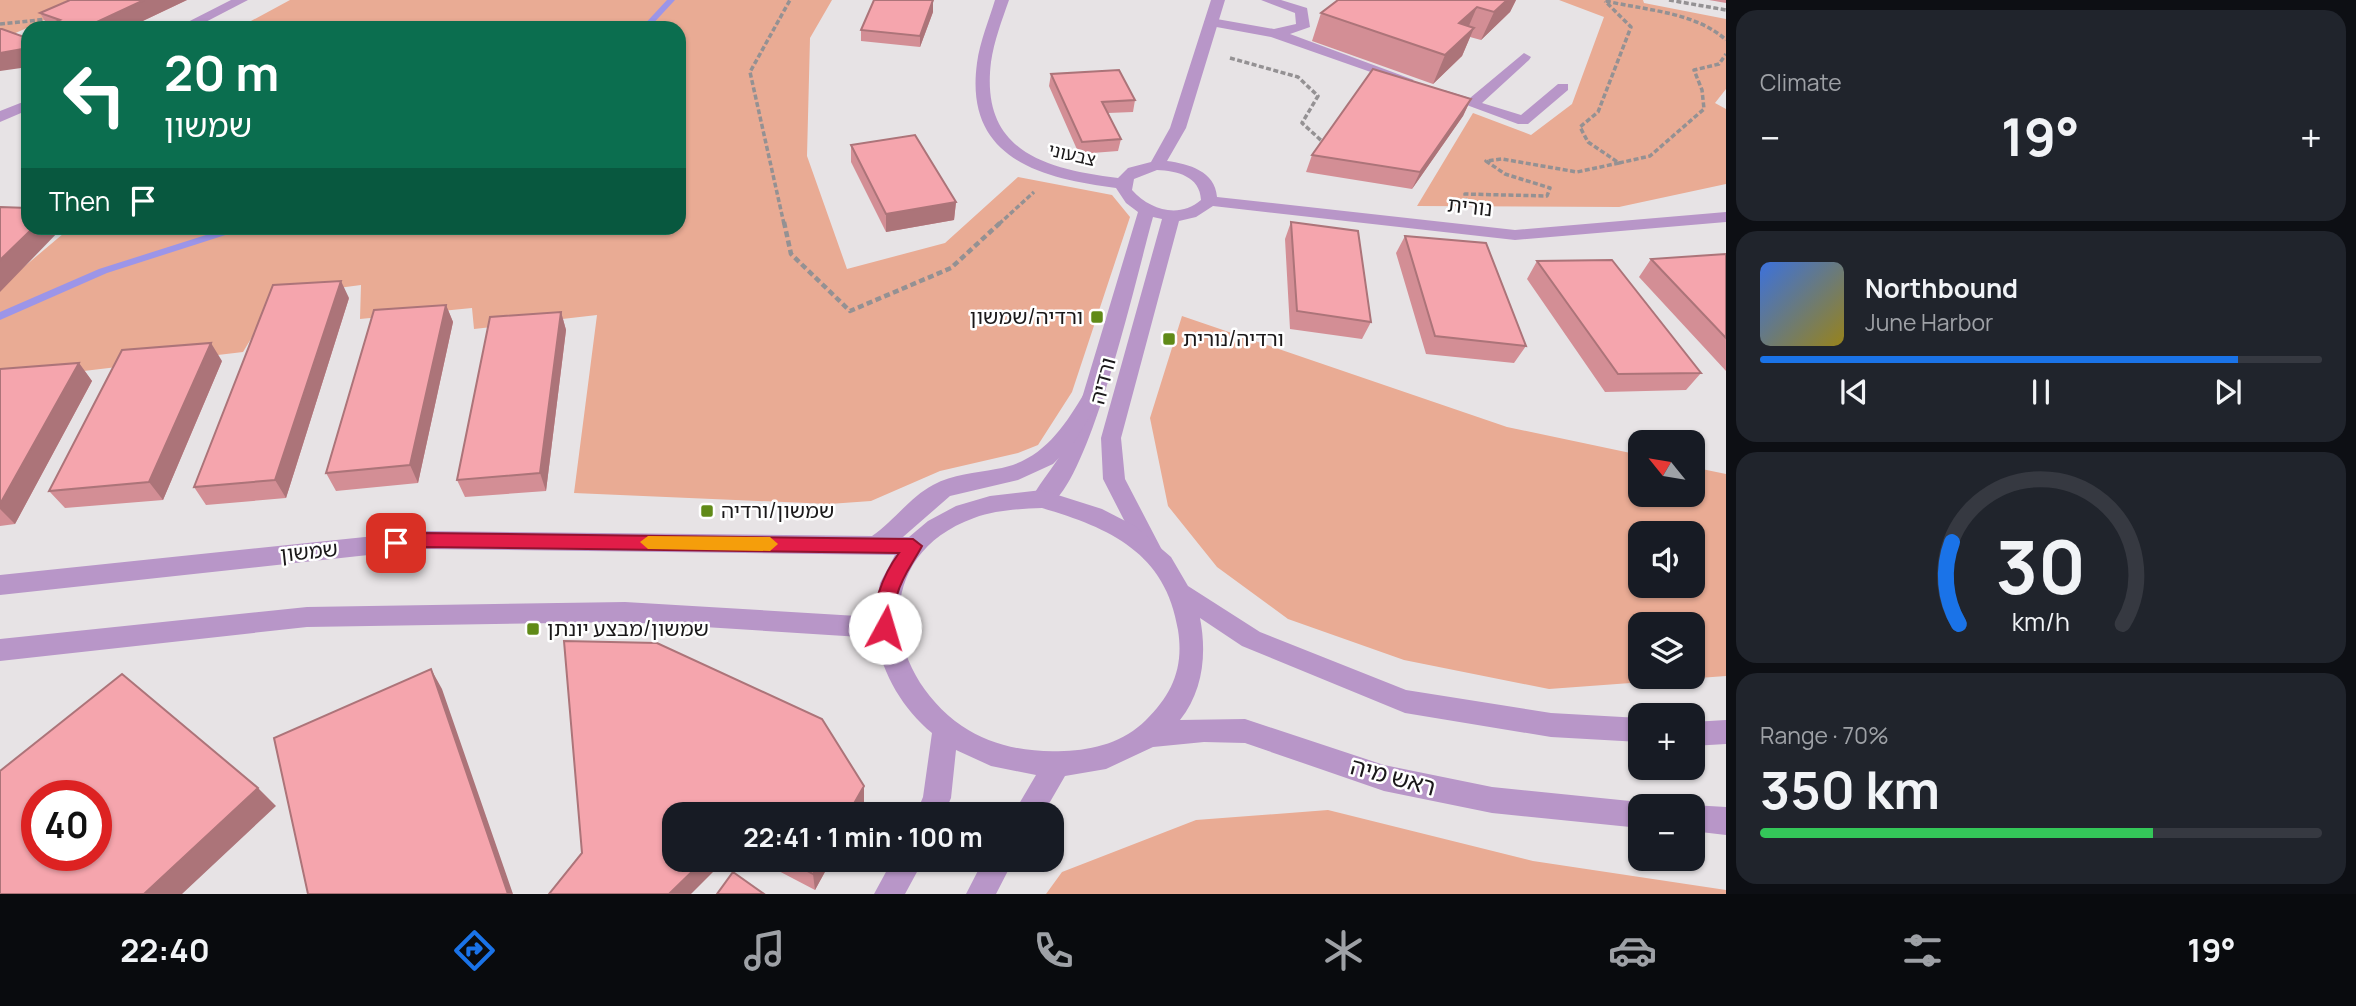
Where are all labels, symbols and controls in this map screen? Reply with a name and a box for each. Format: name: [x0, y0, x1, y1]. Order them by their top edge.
text: 20 m: [164, 39, 279, 106]
icon: left: [49, 49, 140, 140]
text: Climate: [1760, 66, 1842, 98]
text: 19°: [2001, 101, 2080, 172]
text: שמשון: [164, 103, 252, 147]
text: −: [1760, 111, 1781, 163]
text: +: [2300, 111, 2322, 163]
street label: צבעוני: [1046, 137, 1098, 171]
icon: arrive: [124, 182, 162, 220]
text: Then: [49, 183, 110, 219]
street label: נורית: [1446, 190, 1494, 222]
text: Northbound: [1865, 270, 2018, 306]
place label: ורדיה/שמשון: [970, 302, 1083, 330]
text: June Harbor: [1865, 306, 1993, 338]
marker: ורדיה/שמשון: [1089, 309, 1105, 325]
place label: ורדיה/נורית: [1183, 324, 1284, 352]
marker: ורדיה/נורית: [1161, 331, 1177, 347]
street label: ורדיה: [1082, 354, 1122, 407]
icon: previous: [1835, 373, 1873, 411]
icon: pause: [2022, 373, 2060, 411]
icon: next: [2209, 373, 2247, 411]
north arrow: [1628, 430, 1704, 508]
map controls: [1628, 430, 1705, 871]
place label: שמשון/ורדיה: [721, 496, 834, 524]
marker: שמשון/ורדיה: [699, 503, 715, 519]
pin: [366, 513, 426, 573]
text: 30: [1996, 516, 2086, 616]
button: sound: [1628, 521, 1705, 598]
icon: arrive: [377, 524, 415, 562]
street label: שמשון: [279, 534, 339, 568]
position arrow: [848, 591, 922, 665]
text: km/h: [2012, 603, 2070, 638]
button: layers: [1628, 612, 1705, 689]
place label: שמשון/מבצע יונתן: [547, 614, 709, 642]
marker: שמשון/מבצע יונתן: [525, 621, 541, 637]
button: +: [1628, 703, 1705, 780]
text: Range · 70%: [1760, 719, 1889, 751]
street label: ראש מיה: [1347, 748, 1440, 803]
text: 350 km: [1760, 754, 1940, 825]
speed limit sign: 40: [21, 780, 112, 871]
button: −: [1628, 794, 1705, 871]
text: 22:41 · 1 min · 100 m: [743, 819, 983, 855]
icon: directions: [450, 926, 499, 975]
icon: music: [740, 926, 789, 975]
icon: phone: [1029, 926, 1078, 975]
icon: climate: [1319, 926, 1368, 975]
icon: car: [1608, 926, 1657, 975]
icon: filters: [1898, 926, 1947, 975]
text: 22:40: [120, 928, 210, 972]
text: 19°: [2187, 928, 2236, 972]

